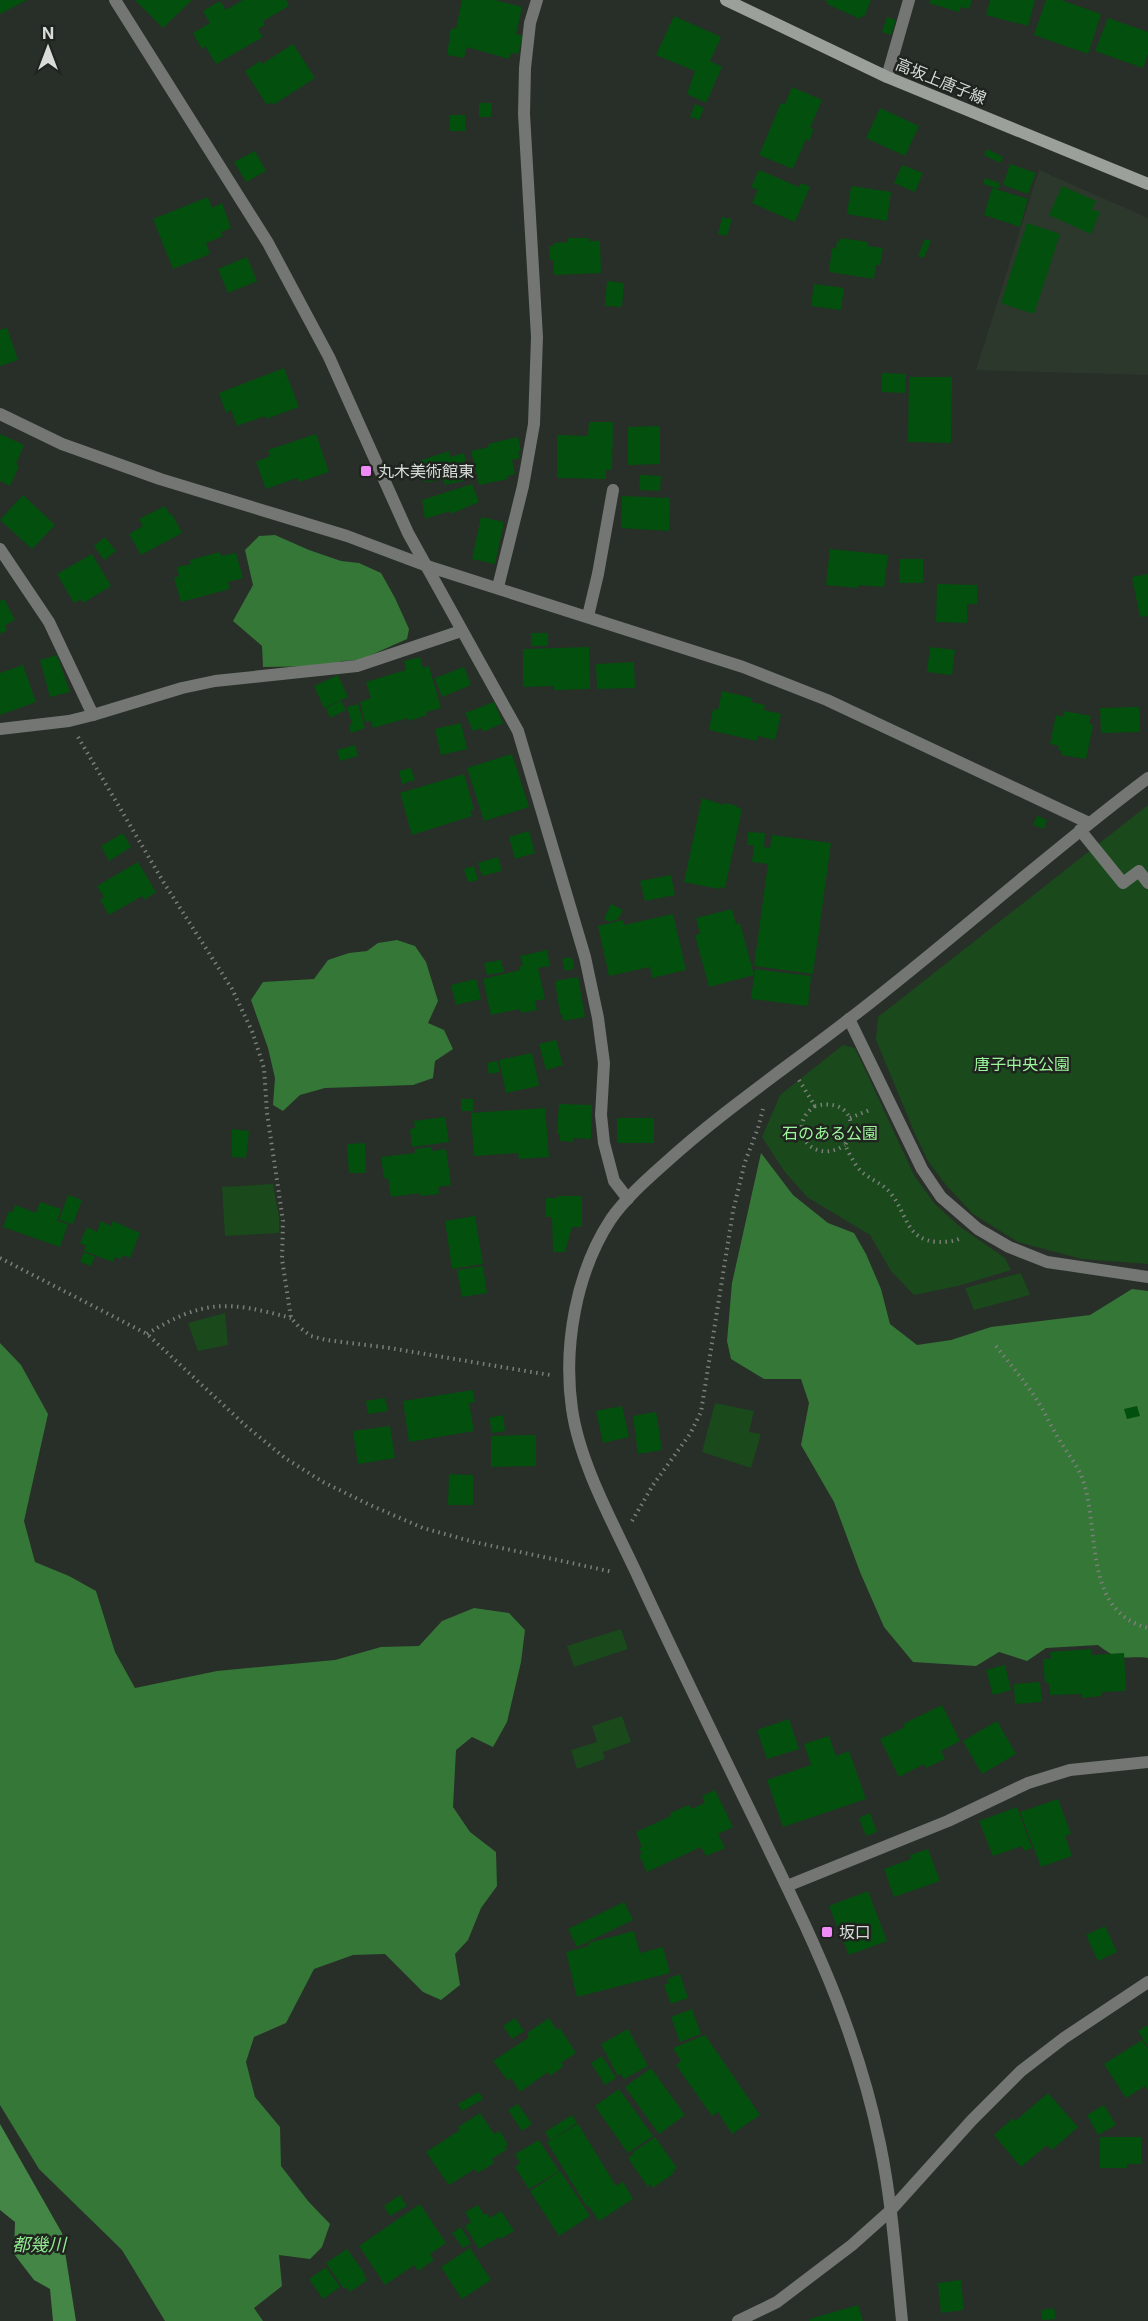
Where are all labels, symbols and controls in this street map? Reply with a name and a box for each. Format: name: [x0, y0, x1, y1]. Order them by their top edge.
north arrow: [18, 18, 78, 78]
text: N: [42, 23, 54, 43]
street label: 高坂上唐子線: [893, 54, 989, 108]
place label: 丸木美術館東: [378, 461, 474, 481]
marker: 丸木美術館東: [359, 464, 373, 478]
park label: 唐子中央公園: [974, 1054, 1070, 1074]
park label: 石のある公園: [782, 1123, 878, 1143]
place label: 坂口: [839, 1922, 871, 1942]
marker: 坂口: [820, 1925, 834, 1939]
water label: 都幾川: [12, 2234, 68, 2255]

